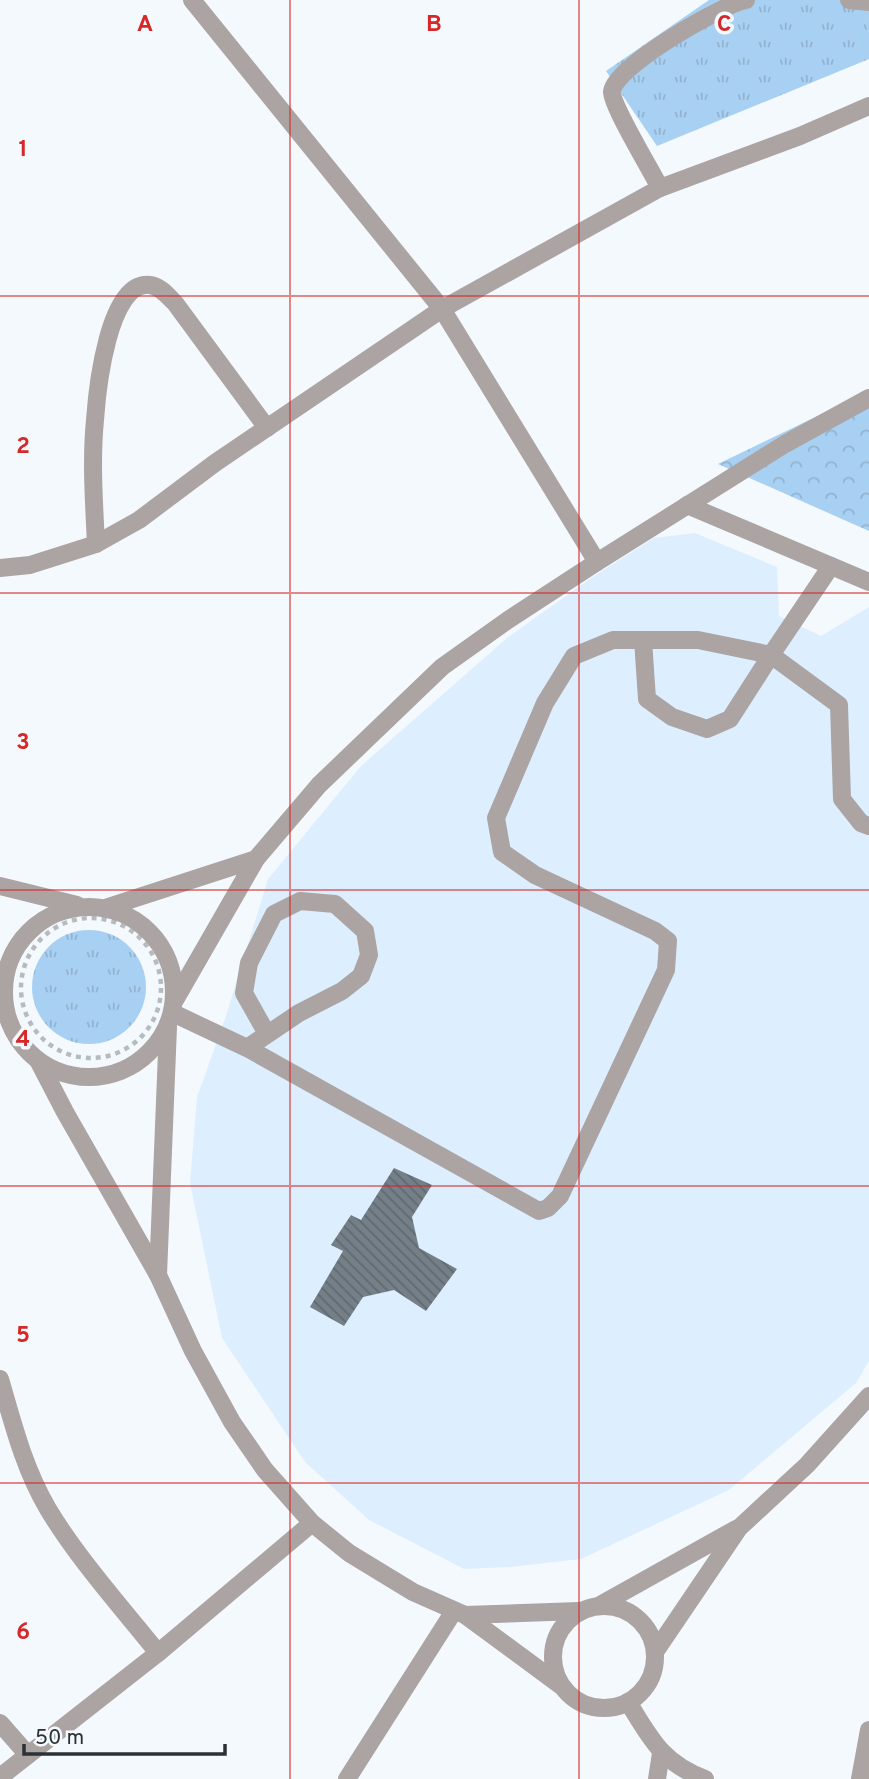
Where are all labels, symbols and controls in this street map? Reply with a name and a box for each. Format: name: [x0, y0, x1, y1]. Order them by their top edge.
text: A: [137, 11, 153, 40]
text: B: [426, 11, 442, 40]
text: C: [717, 11, 731, 40]
text: 1: [18, 136, 28, 165]
text: 2: [16, 433, 30, 462]
text: 3: [16, 729, 30, 758]
text: 4: [16, 1026, 30, 1055]
text: 5: [16, 1322, 30, 1351]
text: 6: [16, 1619, 30, 1648]
scale bar: [24, 1712, 226, 1756]
text: 50 m: [35, 1725, 84, 1752]

